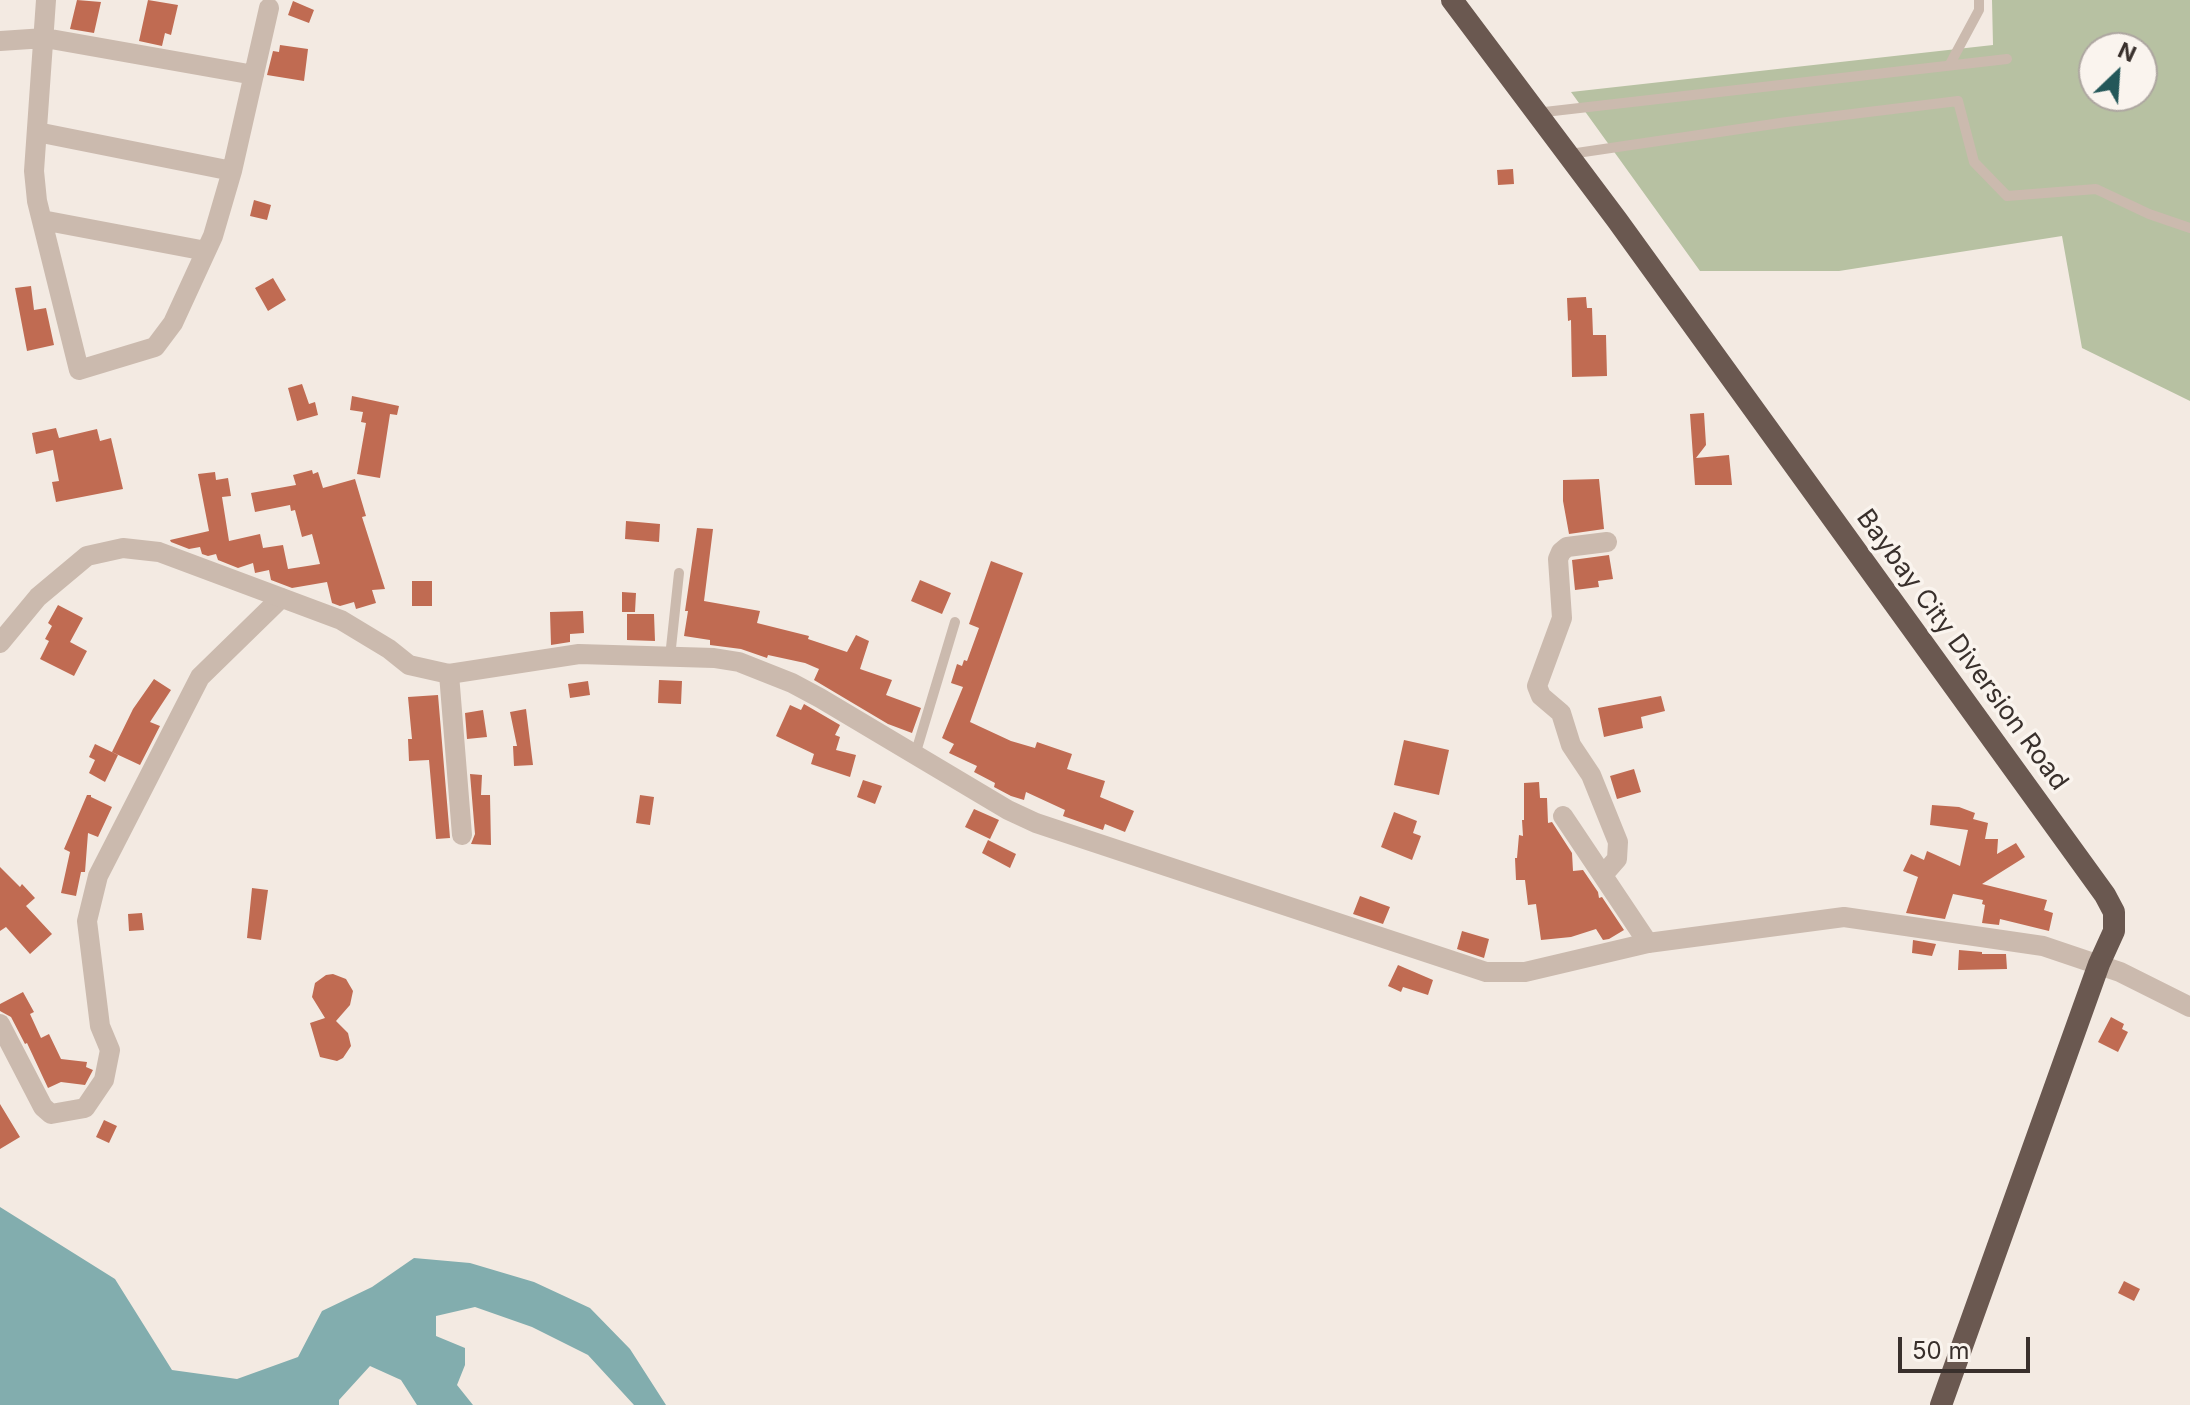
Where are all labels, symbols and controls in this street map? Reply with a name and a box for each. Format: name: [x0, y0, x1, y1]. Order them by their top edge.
north arrow: [2078, 32, 2158, 112]
text: N: [2114, 37, 2140, 67]
street label: Baybay City Diversion Road: [1850, 503, 2074, 797]
scale bar: [1902, 1321, 2034, 1371]
text: 50 m: [1912, 1336, 1970, 1365]

